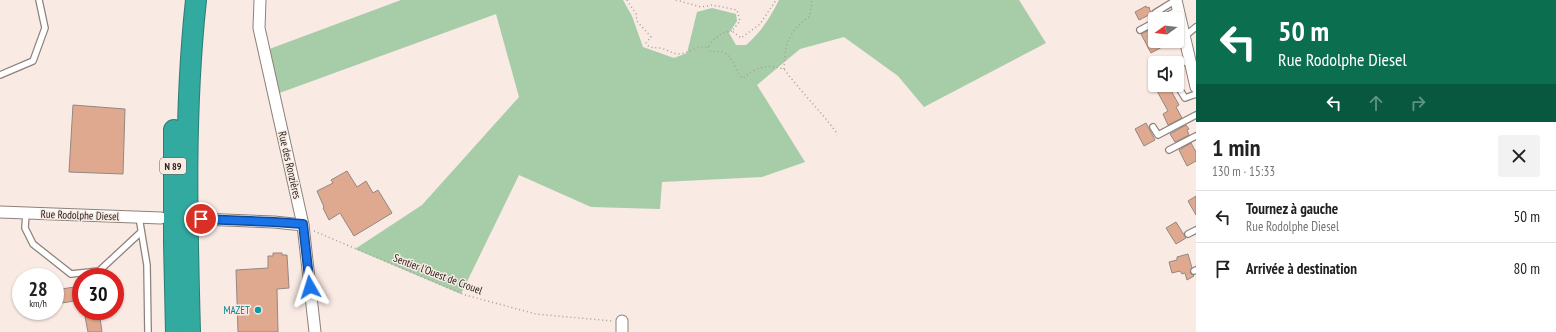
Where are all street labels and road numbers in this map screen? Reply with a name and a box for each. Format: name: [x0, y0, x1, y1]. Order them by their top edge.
street label: Rue des Ronzières: [275, 130, 305, 200]
road number: N 89: [160, 158, 186, 174]
street label: Rue Rodolphe Diesel: [40, 207, 120, 223]
street label: Sentier l'Ouest de Crouel: [392, 251, 485, 298]

